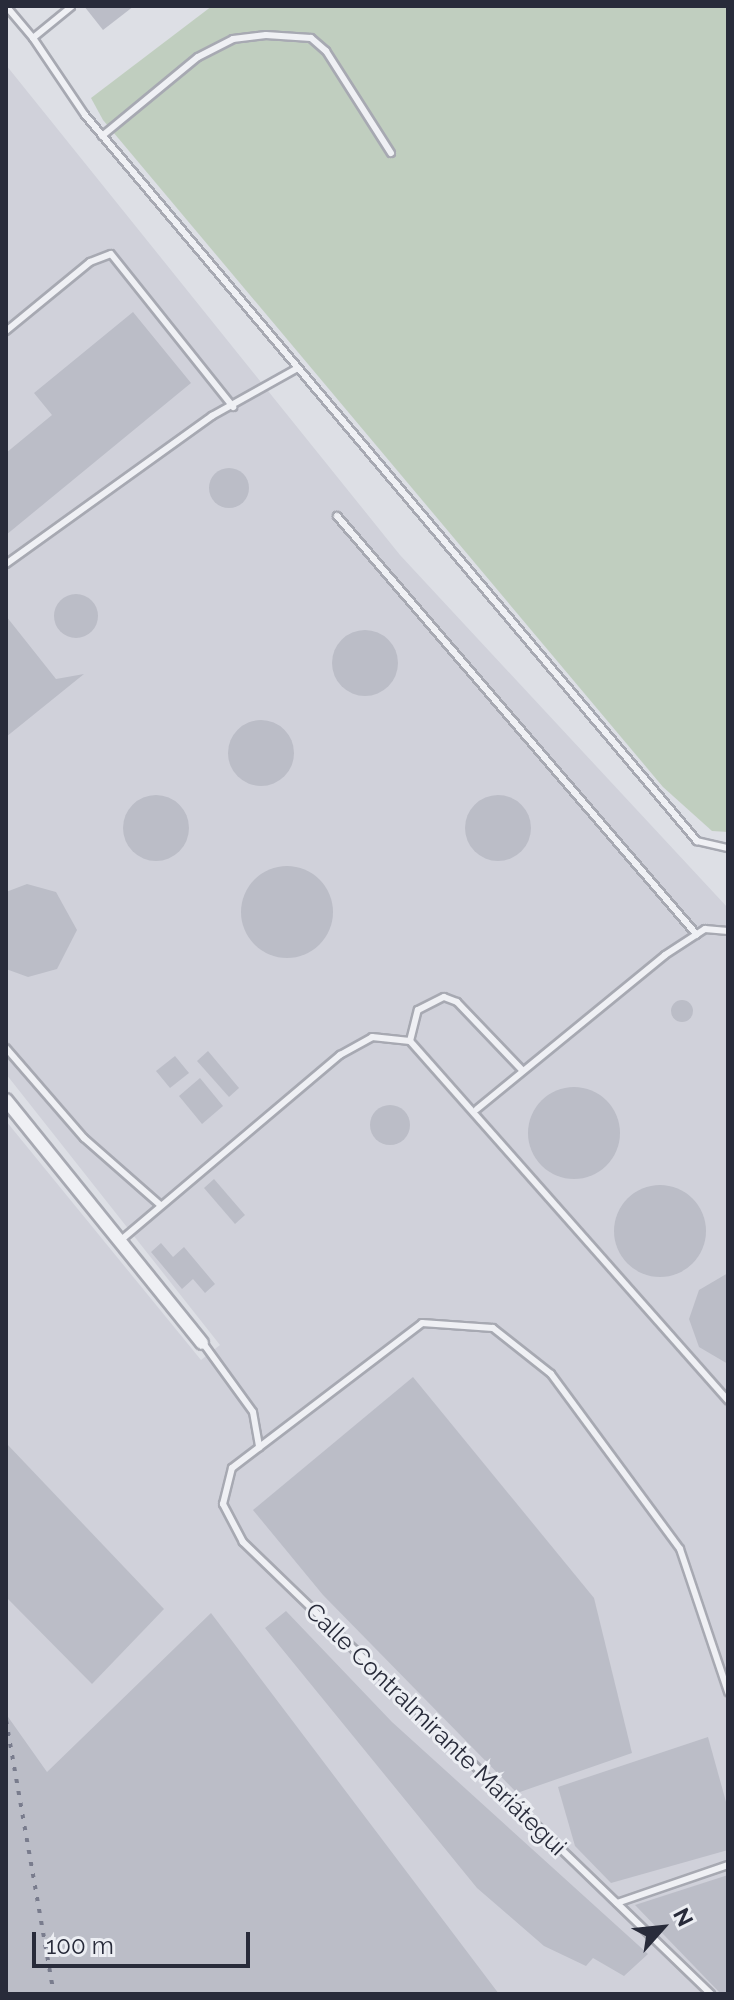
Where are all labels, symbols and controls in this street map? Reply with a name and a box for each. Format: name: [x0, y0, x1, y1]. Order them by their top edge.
street label: Calle Contralmirante Mariátegui: [300, 1597, 572, 1861]
north arrow: [622, 1888, 702, 1968]
text: N: [668, 1904, 699, 1930]
scale bar: [36, 1916, 254, 1966]
text: 100 m: [46, 1931, 114, 1960]

